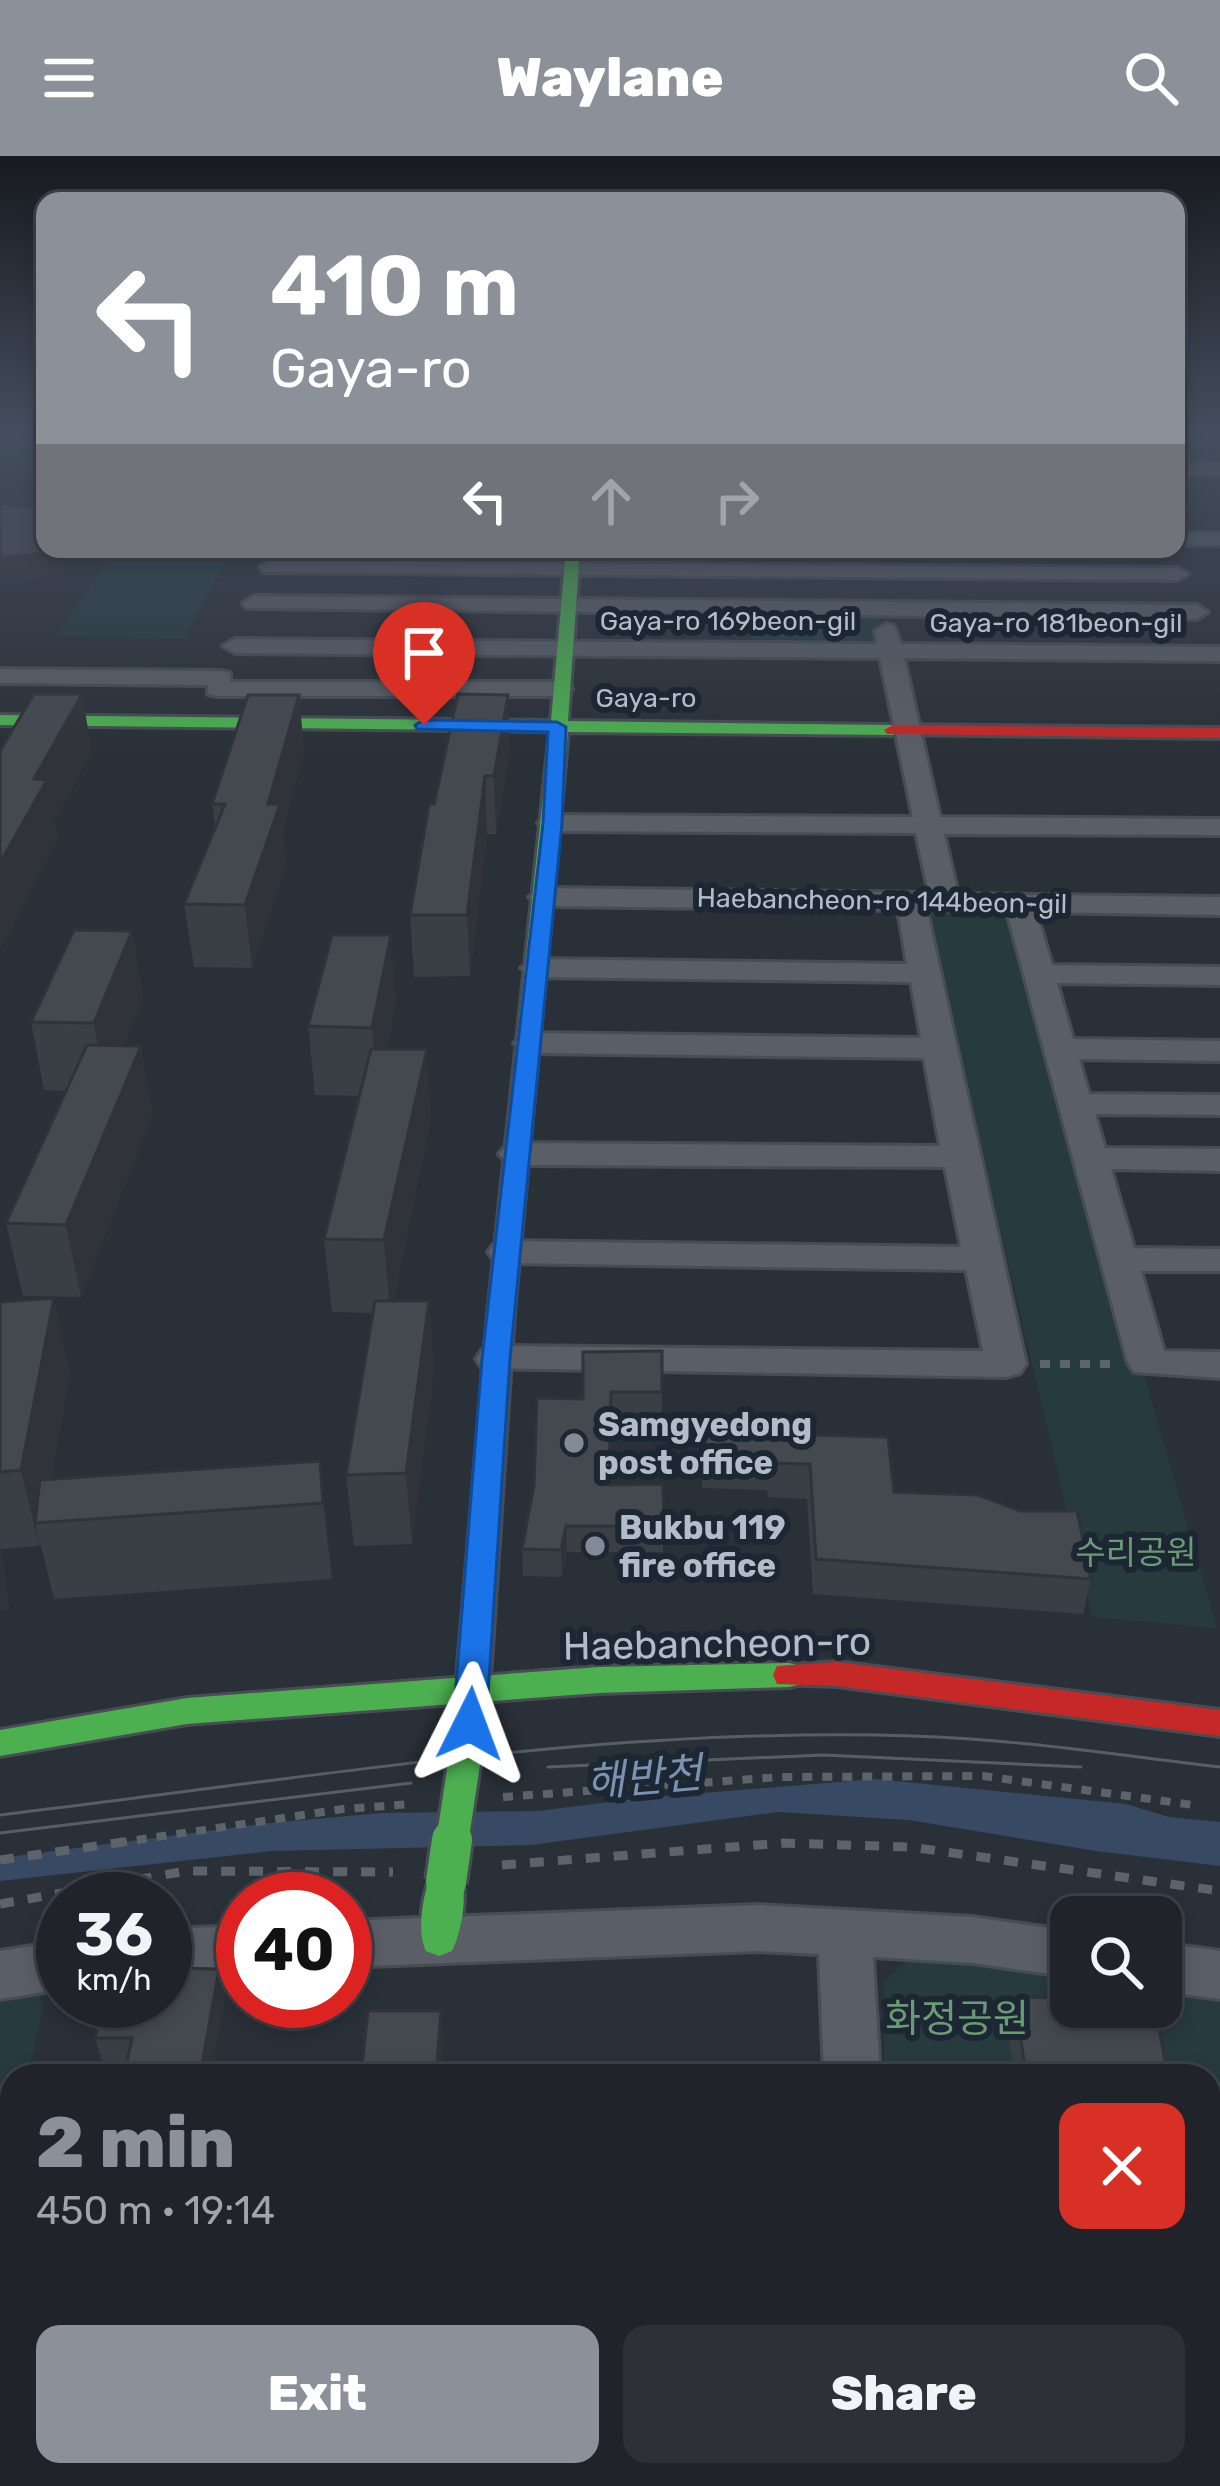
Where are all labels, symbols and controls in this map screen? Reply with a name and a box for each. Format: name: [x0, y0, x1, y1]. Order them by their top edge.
icon: menu: [36, 45, 102, 111]
icon: search: [1118, 45, 1184, 111]
text: Waylane: [496, 46, 724, 110]
text: 410 m: [270, 236, 519, 336]
icon: left: [72, 240, 228, 396]
text: Gaya-ro: [270, 337, 472, 401]
icon: left: [452, 468, 518, 534]
icon: ahead: [578, 468, 644, 534]
icon: right: [704, 468, 770, 534]
pin: [373, 602, 475, 725]
street label: Gaya-ro 169beon-gil: [600, 605, 856, 637]
street label: Gaya-ro 181beon-gil: [929, 607, 1183, 639]
icon: arrive: [391, 620, 457, 686]
street label: Gaya-ro: [596, 682, 696, 714]
street label: Haebancheon-ro 144beon-gil: [696, 882, 1068, 920]
place label: Samgyedong post office: [598, 1405, 812, 1482]
marker: Samgyedong post office: [561, 1430, 587, 1456]
place label: Bukbu 119 fire office: [619, 1508, 786, 1585]
marker: Bukbu 119 fire office: [582, 1533, 608, 1559]
park label: 수리공원: [1075, 1533, 1197, 1572]
street label: Haebancheon-ro: [562, 1618, 872, 1670]
position arrow: [407, 1661, 533, 1787]
water label: 해반천: [584, 1748, 708, 1808]
speed limit sign: 40: [216, 1872, 372, 2028]
map controls: [1050, 1896, 1182, 2028]
button: search: [1050, 1896, 1182, 2028]
text: 36: [75, 1899, 153, 1970]
text: km/h: [77, 1962, 151, 1998]
park label: 화정공원: [885, 1996, 1029, 2042]
text: 2 min: [36, 2100, 235, 2185]
button: close: [1059, 2103, 1185, 2229]
text: 450 m · 19:14: [36, 2188, 275, 2234]
button: Exit: [36, 2325, 599, 2463]
button: Share: [623, 2325, 1185, 2463]

